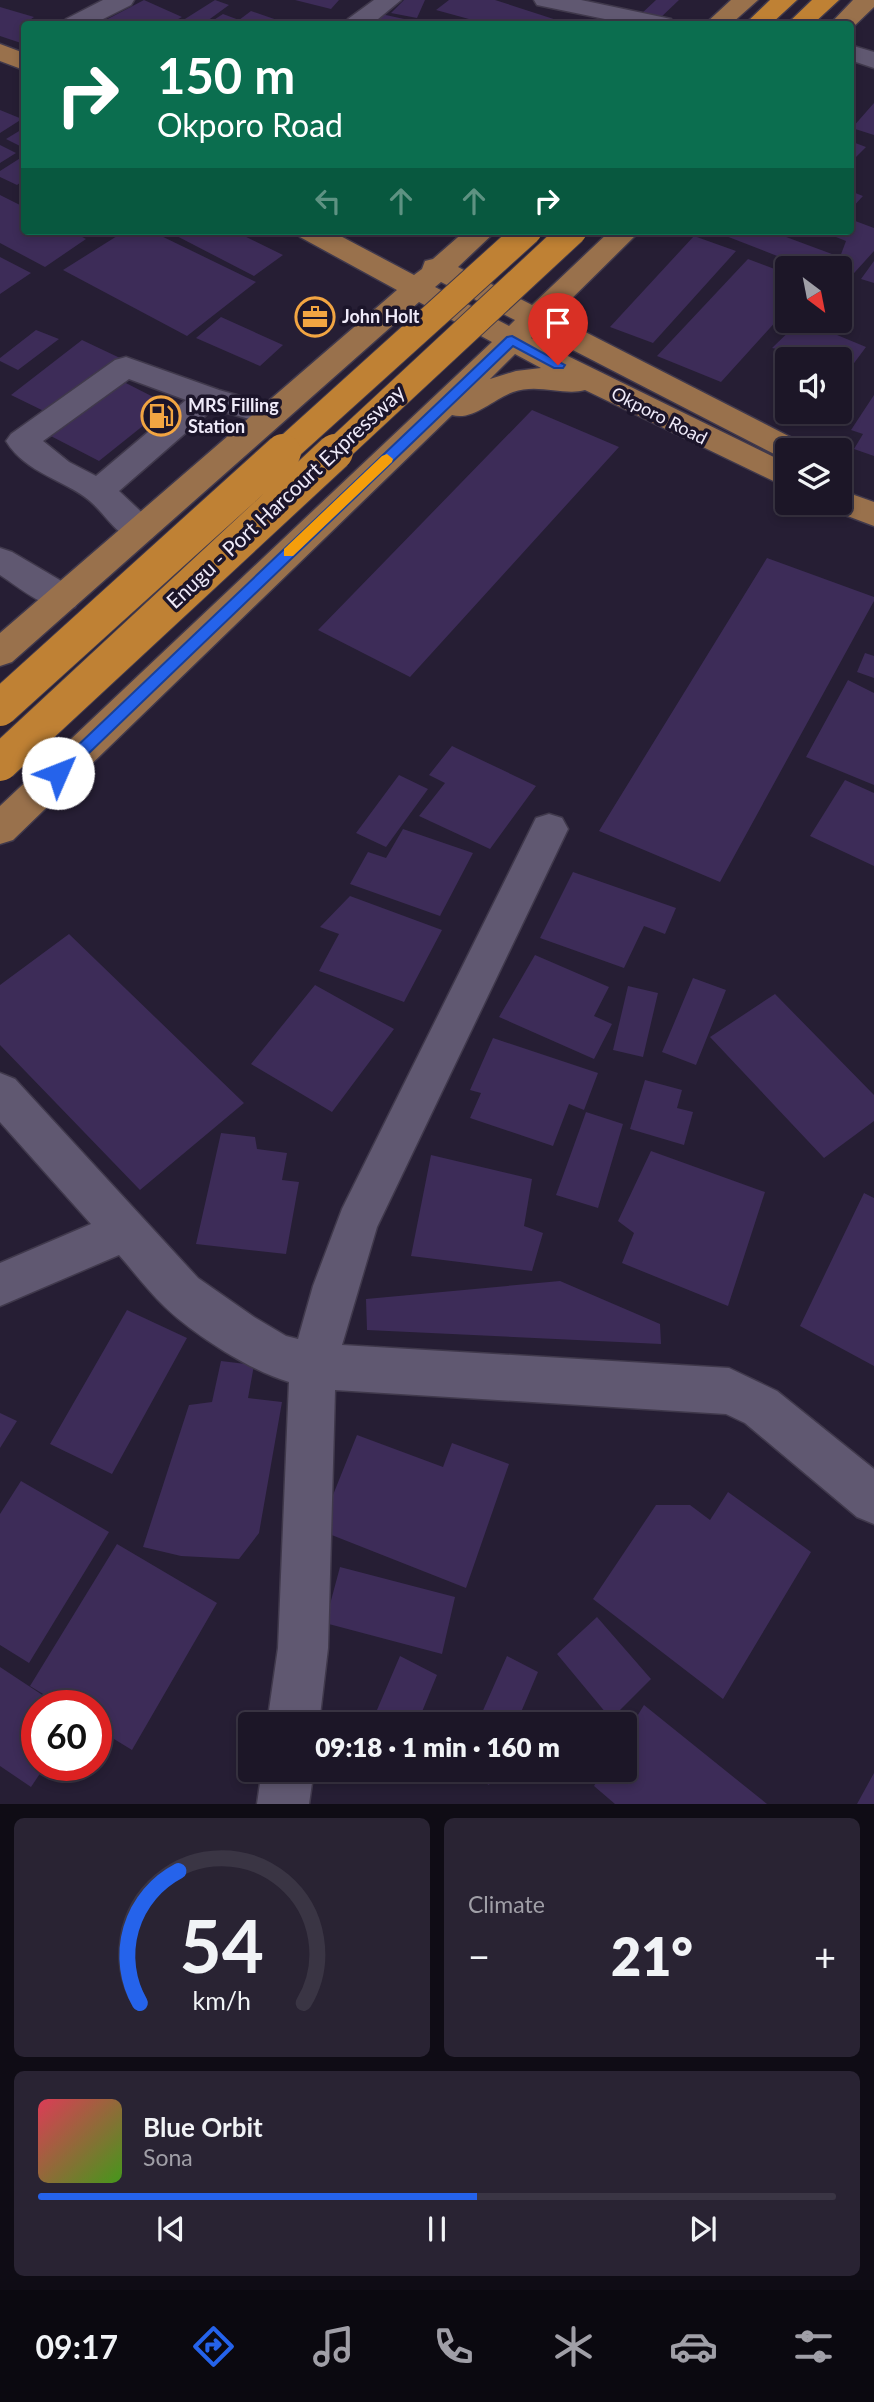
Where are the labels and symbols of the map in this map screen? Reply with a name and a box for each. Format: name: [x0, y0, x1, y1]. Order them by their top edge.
north arrow: [775, 256, 852, 332]
pin: [528, 293, 588, 365]
office icon: John Holt: [294, 296, 336, 338]
place label: John Holt: [342, 305, 420, 327]
street label: Enugu - Port Harcourt Expressway: [161, 379, 409, 613]
street label: Okporo Road: [608, 382, 711, 449]
place label: MRS Filling Station: [188, 394, 279, 437]
fuel station icon: MRS Filling Station: [140, 395, 182, 437]
position arrow: [21, 736, 95, 810]
speed limit sign: 60: [21, 1690, 112, 1781]

